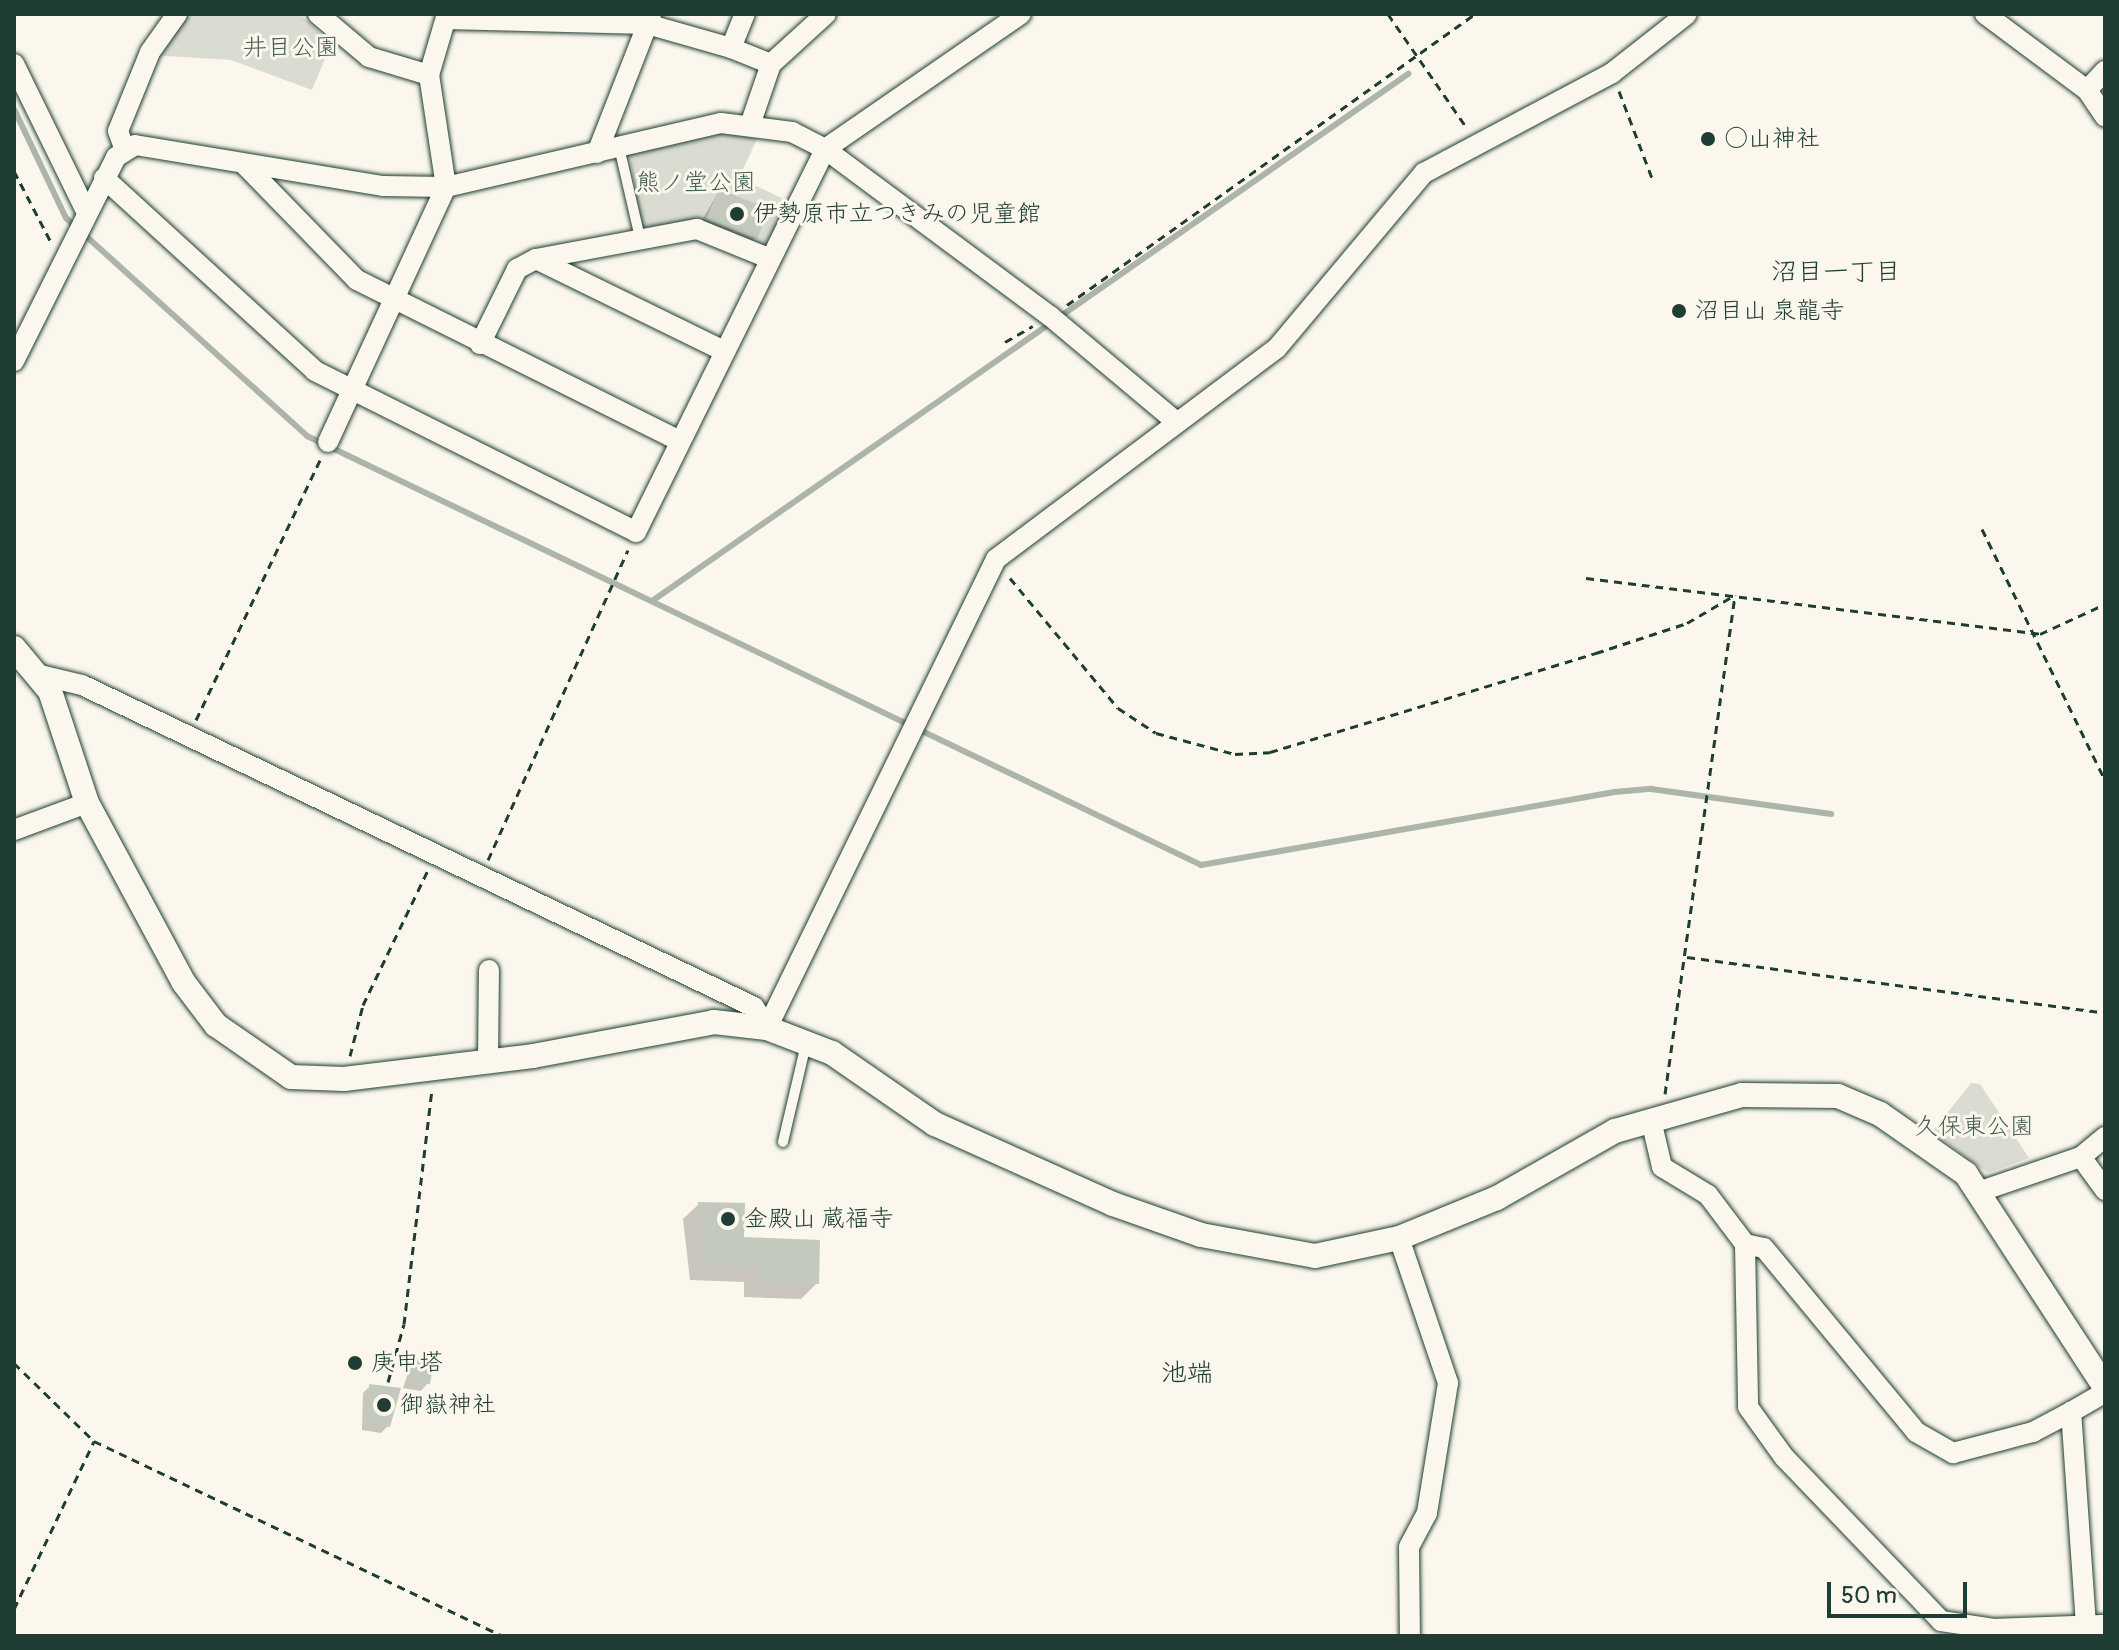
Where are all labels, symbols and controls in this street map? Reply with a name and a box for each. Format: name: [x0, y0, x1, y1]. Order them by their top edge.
park label: 井目公園: [243, 34, 339, 62]
place label: ○山神社: [1724, 125, 1820, 153]
marker: ○山神社: [1699, 130, 1717, 148]
park label: 熊ノ堂公園: [636, 169, 756, 197]
place label: 伊勢原市立つきみの児童館: [753, 200, 1041, 228]
marker: 伊勢原市立つきみの児童館: [728, 205, 746, 223]
district label: 沼目一丁目: [1771, 257, 1901, 289]
place label: 沼目山 泉龍寺: [1695, 297, 1844, 325]
marker: 沼目山 泉龍寺: [1670, 302, 1688, 320]
park label: 久保東公園: [1914, 1113, 2034, 1141]
place label: 金殿山 蔵福寺: [744, 1205, 893, 1233]
marker: 金殿山 蔵福寺: [719, 1210, 737, 1228]
place label: 庚申塔: [371, 1349, 443, 1377]
marker: 庚申塔: [346, 1354, 364, 1372]
district label: 池端: [1161, 1358, 1213, 1390]
place label: 御嶽神社: [400, 1391, 496, 1419]
marker: 御嶽神社: [375, 1396, 393, 1414]
scale bar: [1831, 1566, 1971, 1616]
text: 50 m: [1841, 1581, 1897, 1610]

